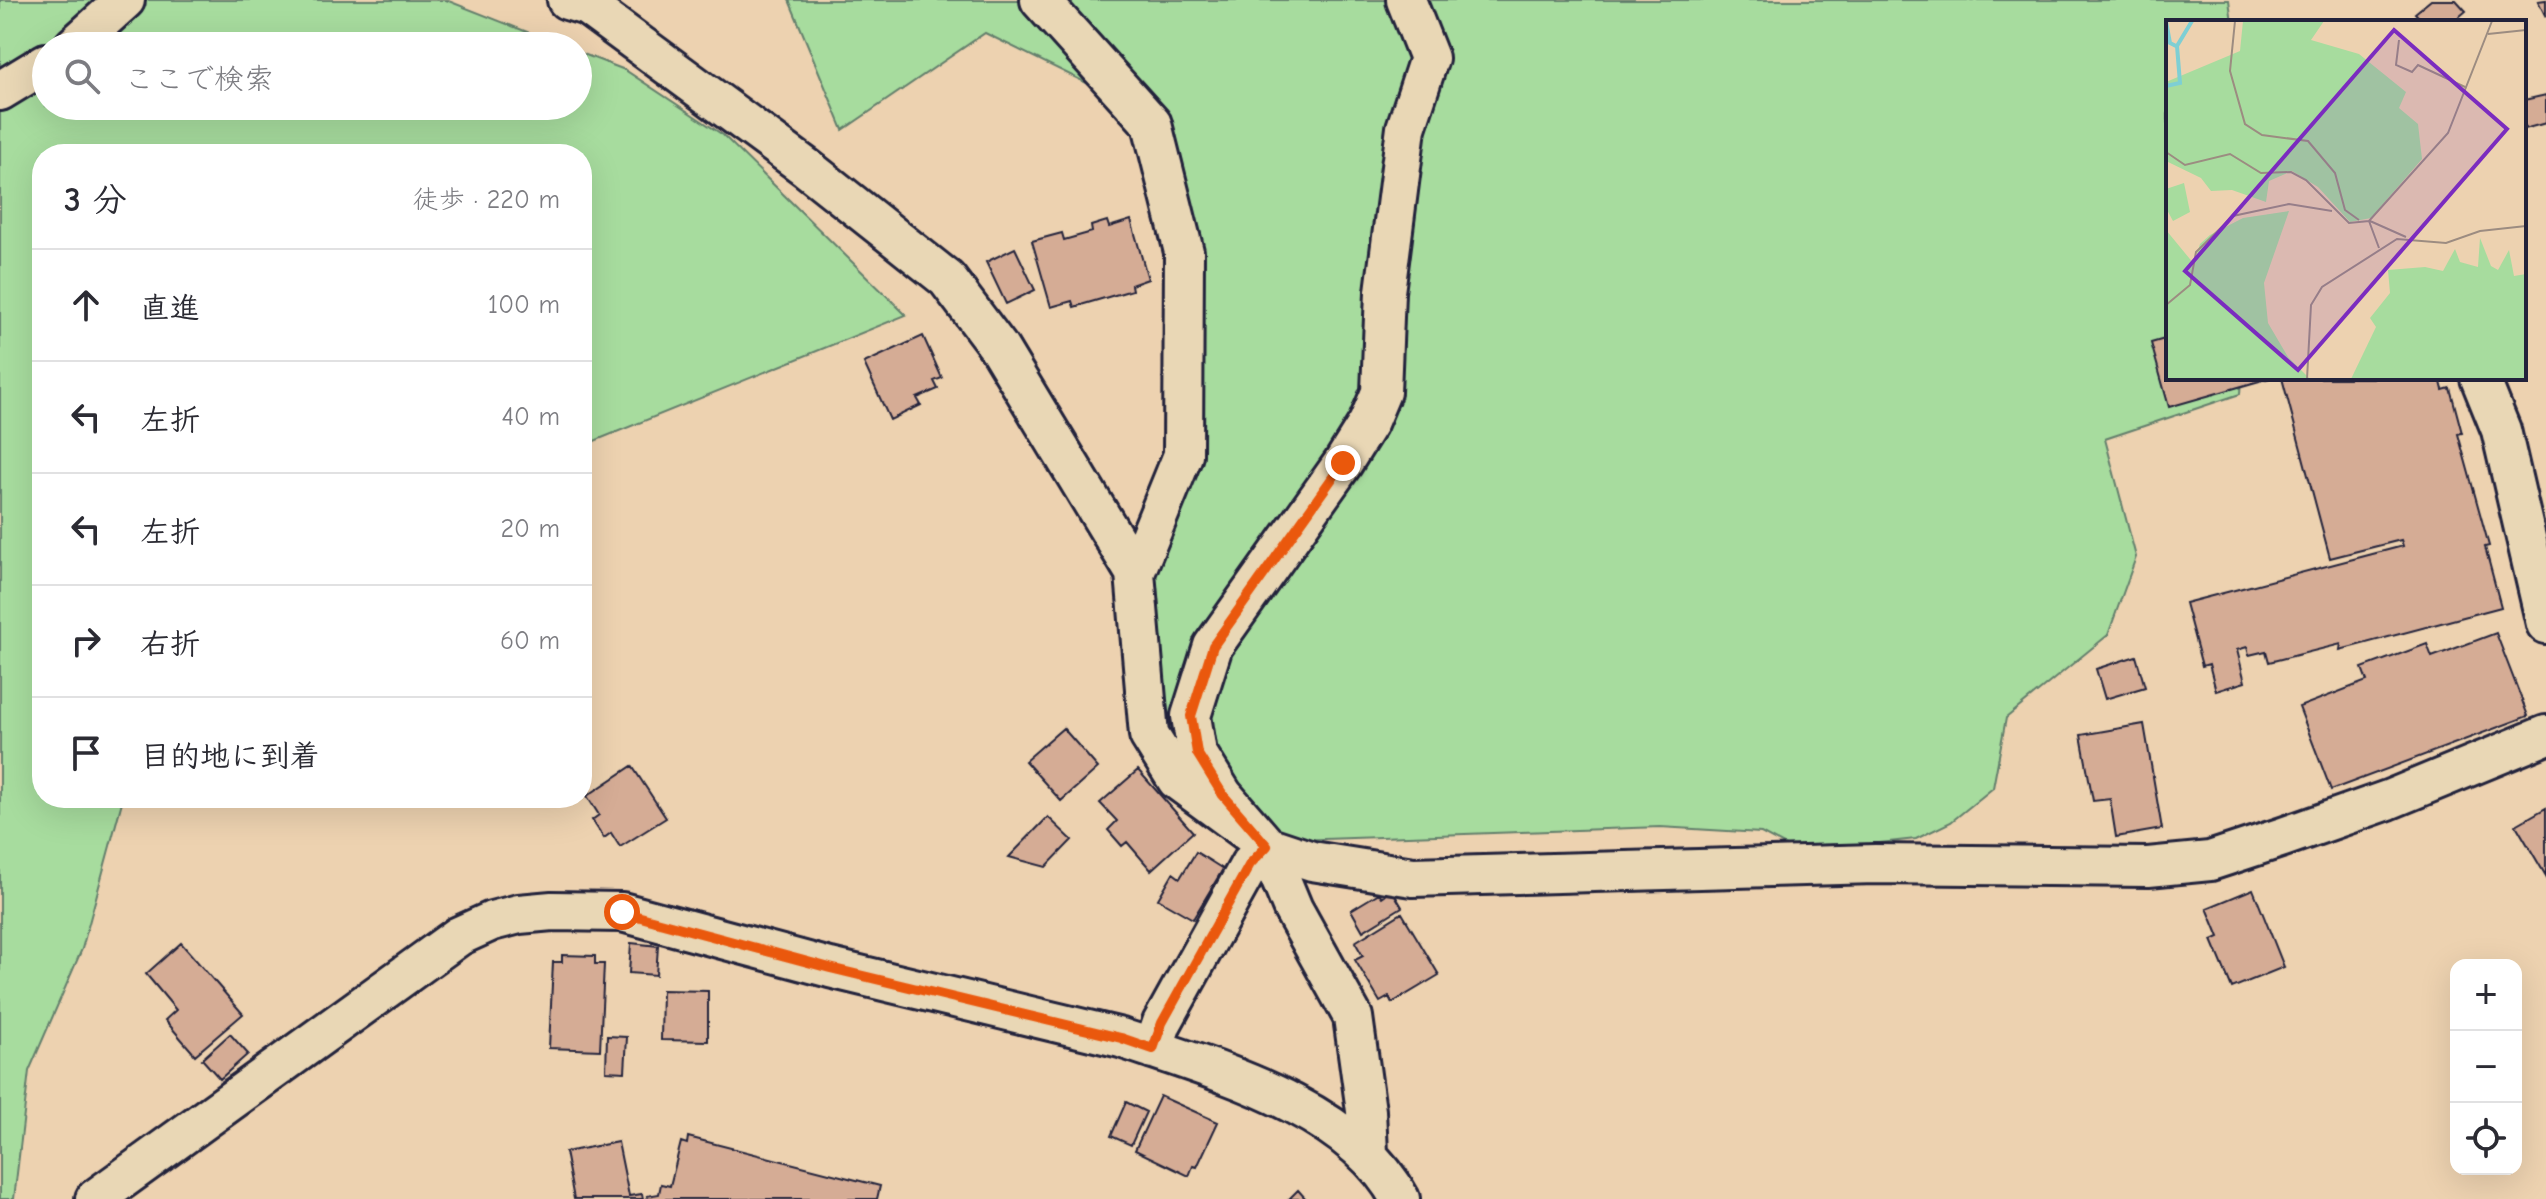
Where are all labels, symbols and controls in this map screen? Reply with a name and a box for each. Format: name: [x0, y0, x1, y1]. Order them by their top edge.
inset map: [2166, 20, 2526, 380]
search box: [32, 32, 592, 120]
icon: search: [60, 54, 104, 98]
text: ここで検索: [124, 62, 274, 97]
text: 3 分: [64, 180, 127, 220]
text: 徒歩 · 220 m: [413, 185, 560, 215]
icon: ahead: [64, 283, 108, 327]
text: 100 m: [488, 290, 560, 320]
text: 直進: [140, 291, 200, 326]
icon: left: [64, 395, 108, 439]
text: 40 m: [501, 402, 560, 432]
text: 左折: [140, 403, 200, 438]
route end: [1325, 445, 1361, 481]
icon: left: [64, 507, 108, 551]
text: 20 m: [500, 514, 560, 544]
text: 左折: [140, 515, 200, 550]
icon: right: [64, 619, 108, 663]
text: 60 m: [500, 626, 560, 656]
text: 右折: [140, 627, 200, 662]
icon: arrive: [64, 731, 108, 775]
text: 目的地に到着: [140, 739, 320, 774]
route start: [604, 894, 640, 930]
map controls: [2450, 959, 2522, 1175]
button: +: [2450, 959, 2522, 1031]
button: −: [2450, 1031, 2522, 1103]
button: locate: [2450, 1103, 2522, 1175]

